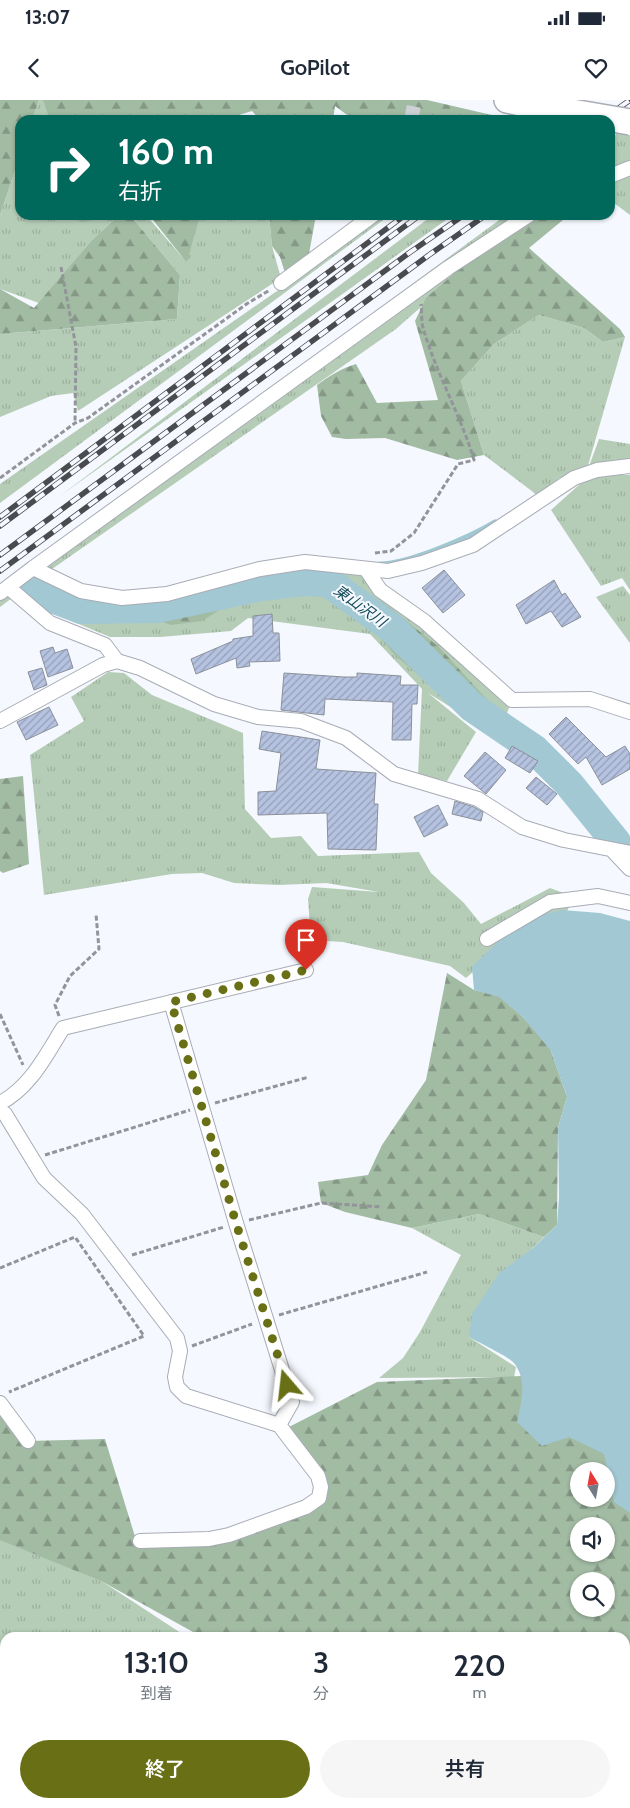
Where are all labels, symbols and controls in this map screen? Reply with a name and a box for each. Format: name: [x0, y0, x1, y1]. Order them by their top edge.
text: 13:07: [25, 6, 70, 29]
icon: back: [20, 54, 48, 82]
text: GoPilot: [280, 54, 350, 81]
icon: heart: [582, 54, 610, 82]
text: 160 m: [118, 130, 214, 173]
icon: right: [35, 135, 100, 200]
text: 右折: [118, 178, 162, 205]
water label: 東山沢川: [330, 581, 391, 632]
pin: [285, 919, 327, 970]
icon: arrive: [292, 926, 320, 954]
position arrow: [260, 1358, 312, 1410]
north arrow: [570, 1462, 615, 1508]
map controls: [570, 1462, 615, 1617]
button: sound: [570, 1517, 615, 1562]
button: search: [570, 1572, 615, 1617]
text: 13:10: [124, 1644, 189, 1681]
text: 3: [313, 1644, 329, 1681]
text: 220: [453, 1647, 506, 1684]
text: m: [473, 1683, 487, 1702]
text: 到着: [141, 1684, 173, 1703]
text: 分: [313, 1684, 329, 1703]
button: 終了: [20, 1740, 310, 1798]
button: 共有: [320, 1740, 610, 1798]

